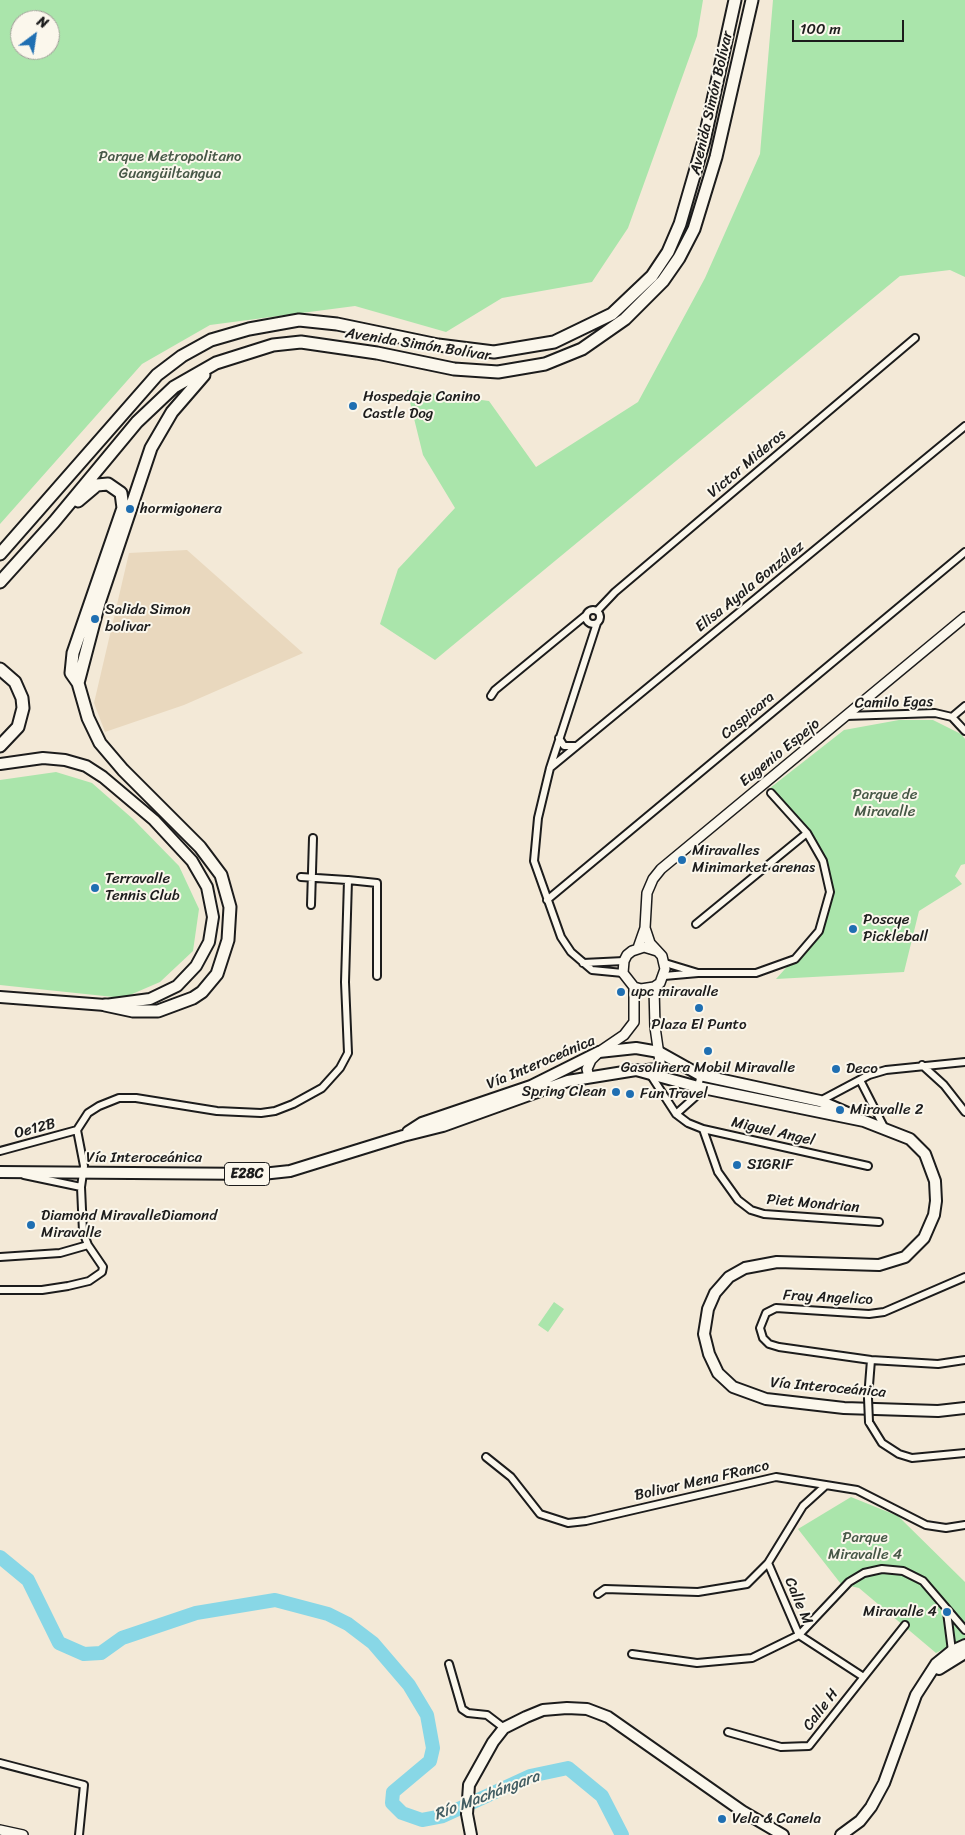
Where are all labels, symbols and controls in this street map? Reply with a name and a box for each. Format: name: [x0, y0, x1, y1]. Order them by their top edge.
text: N: [32, 9, 53, 36]
north arrow: [10, 10, 60, 60]
scale bar: [795, 10, 908, 42]
text: 100 m: [800, 16, 841, 42]
street label: Avenida Simón Bolívar: [687, 29, 737, 177]
park label: Parque Metropolitano Guangüiltangua: [99, 148, 241, 183]
street label: Avenida Simón Bolívar: [344, 325, 492, 365]
place label: Hospedaje Canino Castle Dog: [363, 388, 480, 423]
marker: Hospedaje Canino Castle Dog: [347, 400, 359, 412]
street label: Victor Mideros: [704, 426, 790, 502]
place label: hormigonera: [140, 500, 222, 518]
marker: hormigonera: [124, 503, 136, 515]
street label: Elisa Ayala González: [692, 538, 808, 636]
place label: Salida Simon bolivar: [105, 601, 190, 636]
marker: Salida Simon bolivar: [89, 613, 101, 625]
street label: Caspicara: [717, 688, 779, 744]
street label: Camilo Egas: [855, 693, 933, 713]
street label: Eugenio Espejo: [736, 715, 824, 791]
park label: Parque de Miravalle: [853, 786, 917, 821]
place label: Miravalles Minimarket arenas: [692, 842, 815, 877]
marker: Miravalles Minimarket arenas: [676, 854, 688, 866]
place label: Terravalle Tennis Club: [105, 870, 180, 905]
marker: Terravalle Tennis Club: [89, 882, 101, 894]
place label: Poscye Pickleball: [863, 911, 928, 946]
marker: Poscye Pickleball: [847, 923, 859, 935]
place label: upc miravalle: [631, 983, 718, 1001]
marker: upc miravalle: [615, 986, 627, 998]
marker: Plaza El Punto: [693, 1002, 705, 1014]
place label: Plaza El Punto: [651, 1016, 747, 1034]
street label: Vía Interoceánica: [484, 1032, 598, 1094]
marker: Gasolinera Mobil Miravalle: [702, 1045, 714, 1057]
place label: Gasolinera Mobil Miravalle: [621, 1059, 795, 1077]
place label: Deco: [846, 1060, 878, 1078]
marker: Deco: [830, 1063, 842, 1075]
place label: Spring Clean: [522, 1083, 606, 1101]
place label: Fun Travel: [640, 1085, 708, 1103]
marker: Spring Clean: [610, 1086, 622, 1098]
marker: Fun Travel: [624, 1088, 636, 1100]
place label: Miravalle 2: [850, 1101, 923, 1119]
marker: Miravalle 2: [834, 1104, 846, 1116]
street label: Miguel Angel: [730, 1114, 816, 1150]
street label: Oe12B: [12, 1115, 58, 1143]
street label: Vía Interoceánica: [86, 1149, 202, 1167]
place label: SIGRIF: [747, 1156, 793, 1174]
marker: SIGRIF: [731, 1159, 743, 1171]
road number: E28C: [224, 1162, 270, 1186]
street label: Piet Mondrian: [766, 1191, 860, 1217]
place label: Diamond MiravalleDiamond Miravalle: [41, 1207, 217, 1242]
marker: Diamond MiravalleDiamond Miravalle: [25, 1219, 37, 1231]
street label: Fray Angelico: [783, 1287, 873, 1309]
street label: Vía Interoceánica: [769, 1374, 887, 1402]
street label: Bolivar Mena FRanco: [633, 1457, 771, 1505]
park label: Parque Miravalle 4: [828, 1529, 902, 1564]
street label: Calle M: [780, 1575, 816, 1627]
place label: Miravalle 4: [863, 1603, 937, 1621]
marker: Miravalle 4: [941, 1606, 953, 1618]
street label: Calle H: [799, 1686, 843, 1734]
water label: Río Machángara: [432, 1767, 542, 1825]
place label: Vela & Canela: [732, 1810, 821, 1828]
marker: Vela & Canela: [716, 1813, 728, 1825]

